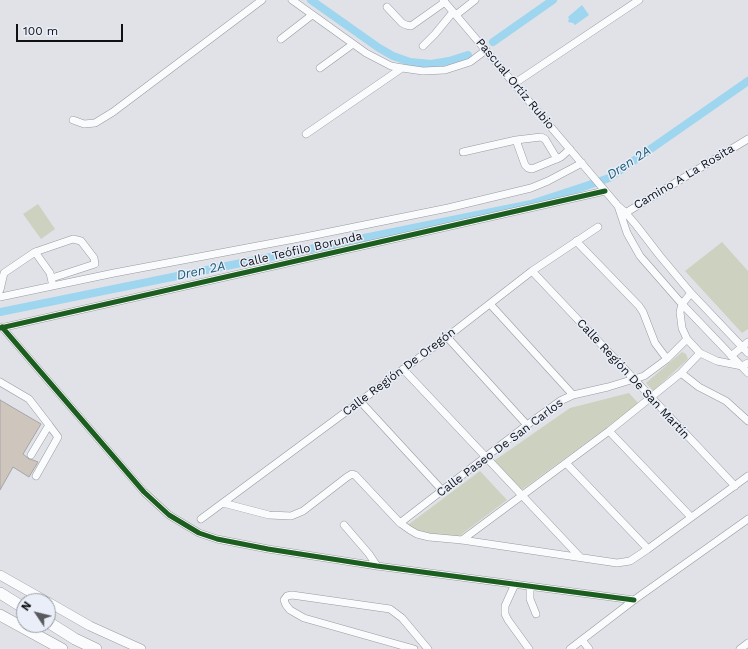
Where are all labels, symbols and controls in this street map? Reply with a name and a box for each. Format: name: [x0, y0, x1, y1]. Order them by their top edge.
scale bar: [18, 16, 125, 42]
text: 100 m: [23, 24, 58, 38]
street label: Pascual Ortiz Rubio: [473, 36, 557, 132]
street label: Camino A La Rosita: [631, 141, 737, 213]
water label: Dren 2A: [604, 143, 654, 183]
street label: Calle Teófilo Borunda: [238, 229, 364, 271]
water label: Dren 2A: [175, 258, 227, 284]
street label: Calle Región De San Martín: [573, 316, 693, 442]
street label: Calle Región De Oregón: [340, 325, 458, 419]
street label: Calle Paseo De San Carlos: [434, 396, 566, 500]
north arrow: [16, 593, 56, 633]
text: N: [19, 599, 34, 613]

